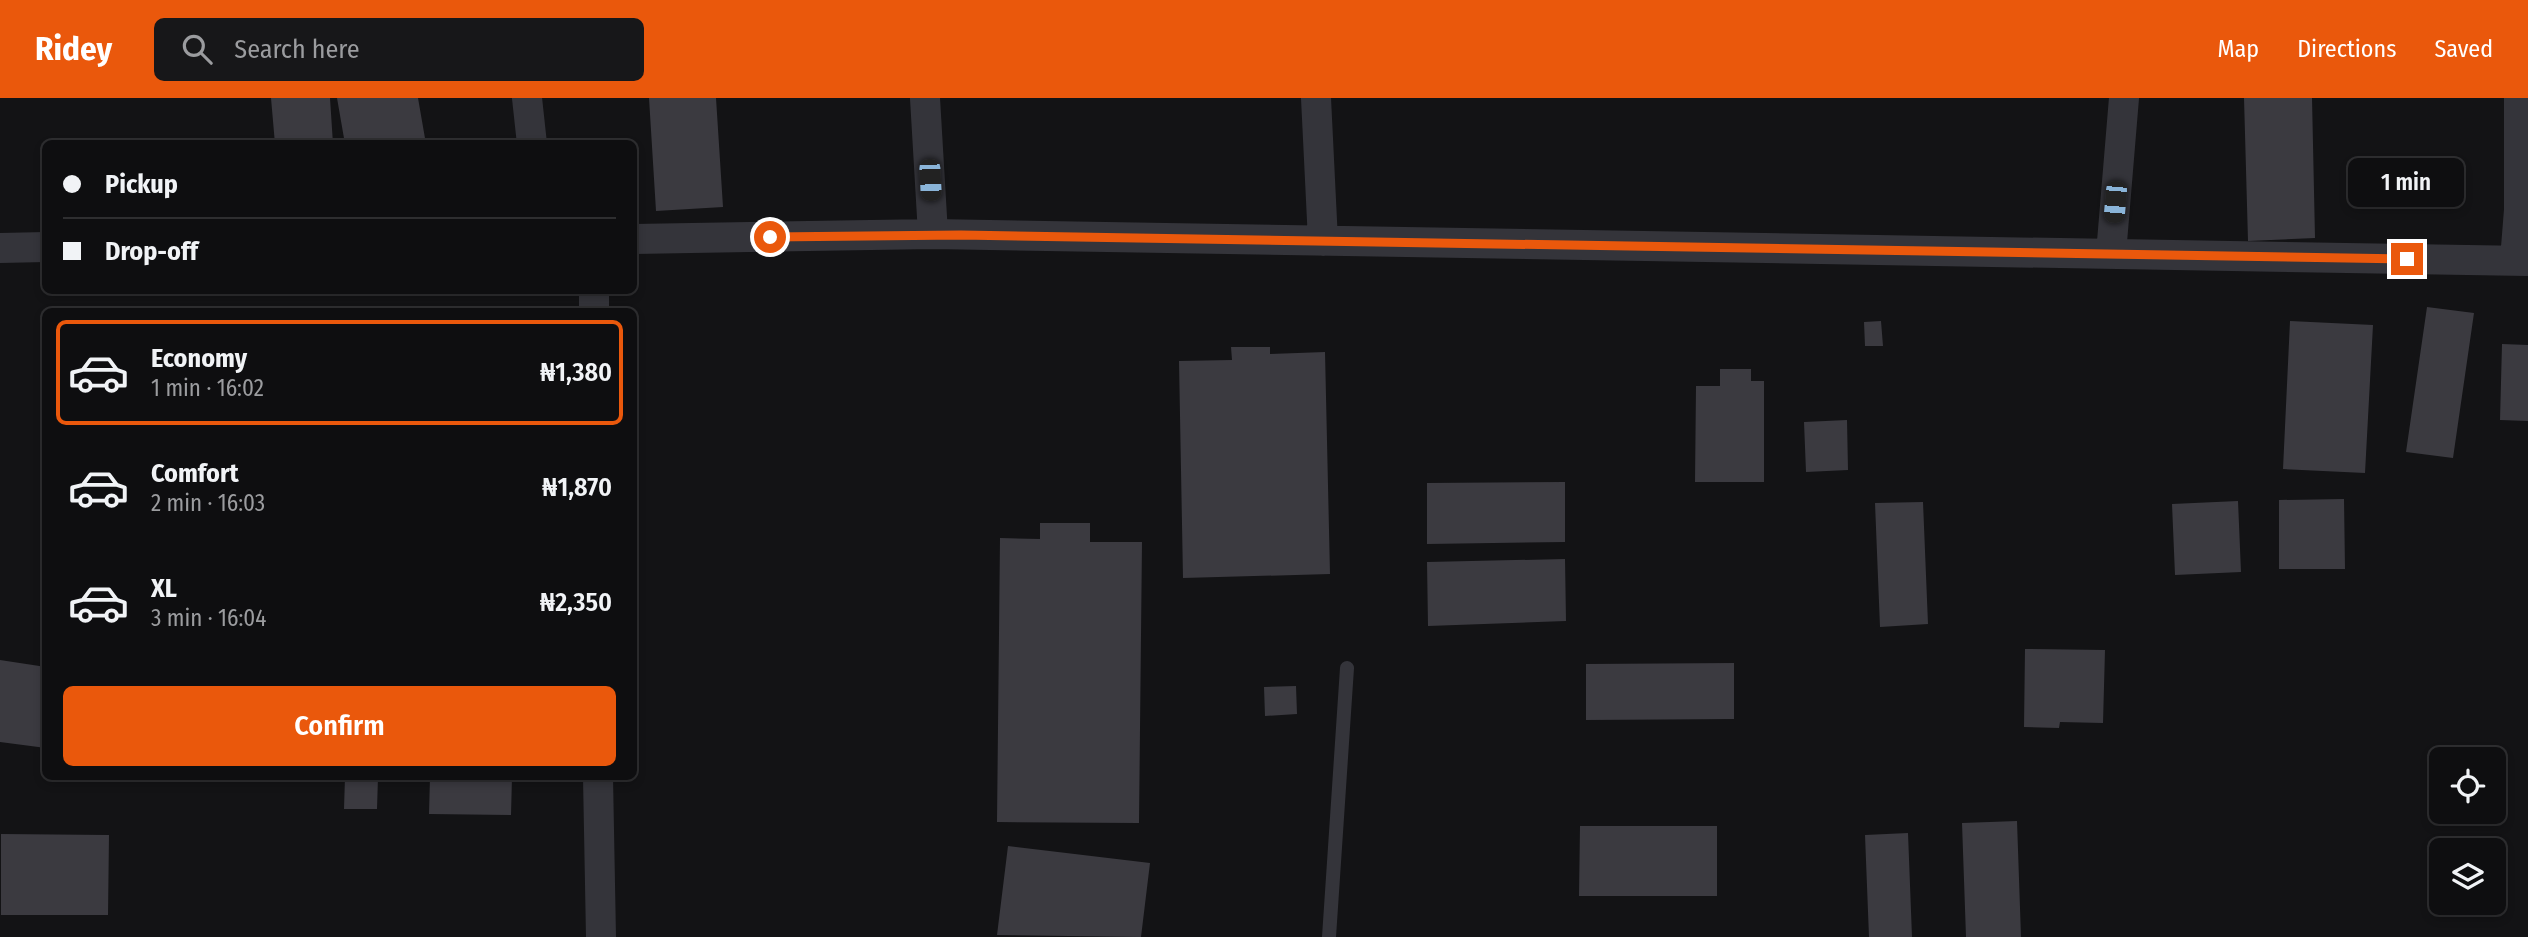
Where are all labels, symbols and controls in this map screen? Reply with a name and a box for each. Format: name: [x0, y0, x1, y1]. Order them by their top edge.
search box: [154, 18, 644, 81]
text: Ridey: [35, 29, 112, 69]
icon: search: [178, 30, 216, 68]
text: Search here: [234, 34, 360, 65]
text: Map: [2218, 35, 2259, 63]
text: Directions: [2297, 35, 2396, 63]
text: Saved: [2434, 35, 2493, 63]
car: [919, 158, 942, 202]
callout: 1 min: [2349, 158, 2465, 206]
text: 1 min: [2381, 168, 2431, 196]
text: Pickup: [105, 169, 178, 200]
car: [2103, 180, 2128, 224]
route start: [754, 221, 786, 253]
text: Drop-off: [105, 236, 198, 267]
route end: [2391, 243, 2423, 275]
icon: car: [67, 341, 130, 404]
text: Economy: [151, 343, 247, 374]
text: ₦1,380: [540, 357, 612, 388]
text: 1 min · 16:02: [151, 374, 264, 402]
icon: car: [67, 456, 130, 519]
text: Comfort: [151, 458, 239, 489]
text: ₦1,870: [542, 472, 612, 503]
text: 2 min · 16:03: [151, 489, 265, 517]
icon: car: [67, 571, 130, 634]
text: XL: [151, 573, 177, 604]
text: ₦2,350: [540, 587, 612, 618]
text: 3 min · 16:04: [151, 604, 266, 632]
button: Confirm: [63, 686, 616, 766]
map controls: [2429, 747, 2506, 915]
button: locate: [2429, 747, 2506, 824]
button: layers: [2429, 838, 2506, 915]

